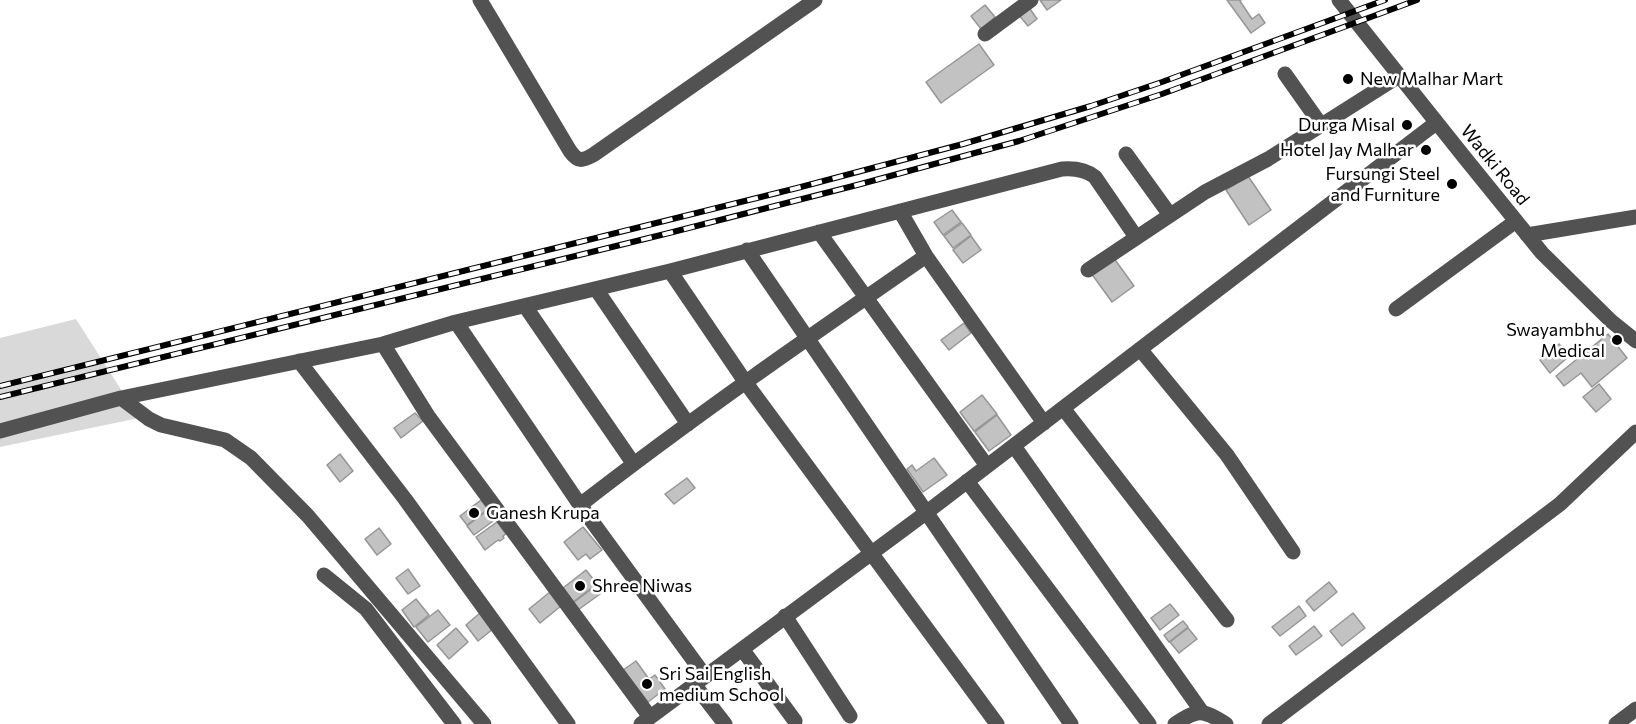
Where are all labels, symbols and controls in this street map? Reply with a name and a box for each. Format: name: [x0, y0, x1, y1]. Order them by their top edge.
place label: New Malhar Mart: [1360, 68, 1503, 90]
marker: New Malhar Mart: [1341, 72, 1355, 86]
place label: Durga Misal: [1298, 114, 1395, 136]
marker: Durga Misal: [1400, 118, 1414, 132]
street label: Wadki Road: [1456, 120, 1534, 210]
place label: Hotel Jay Malhar: [1280, 139, 1414, 161]
marker: Hotel Jay Malhar: [1419, 143, 1433, 157]
place label: Fursungi Steel and Furniture: [1325, 163, 1440, 206]
marker: Fursungi Steel and Furniture: [1445, 177, 1459, 191]
place label: Swayambhu Medical: [1506, 319, 1605, 362]
marker: Swayambhu Medical: [1610, 333, 1624, 347]
place label: Ganesh Krupa: [486, 502, 600, 524]
marker: Ganesh Krupa: [467, 506, 481, 520]
place label: Shree Niwas: [592, 575, 692, 597]
marker: Shree Niwas: [573, 579, 587, 593]
place label: Sri Sai English medium School: [659, 663, 784, 706]
marker: Sri Sai English medium School: [640, 677, 654, 691]

